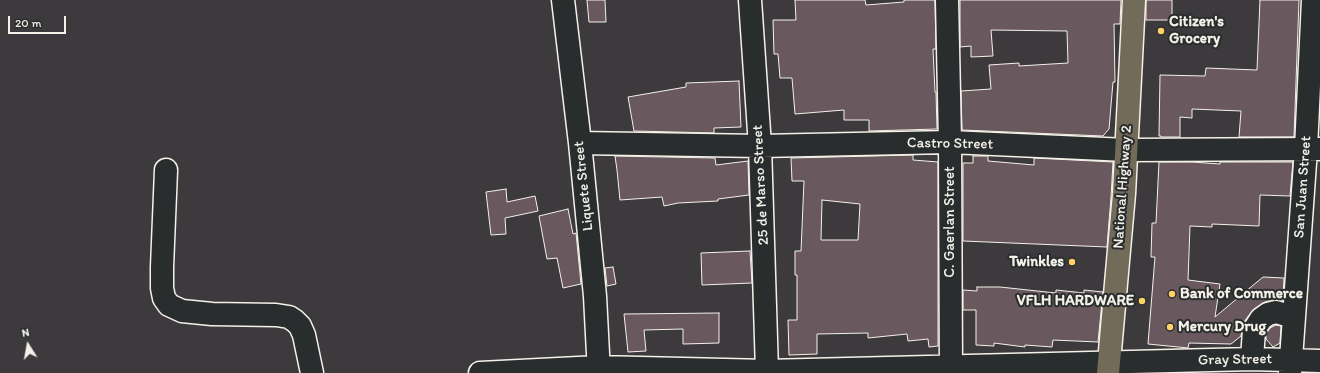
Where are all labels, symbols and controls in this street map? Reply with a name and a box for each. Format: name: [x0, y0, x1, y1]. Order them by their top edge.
scale bar: [10, 8, 68, 34]
place label: Citizen's Grocery: [1169, 13, 1224, 48]
text: 20 m: [15, 16, 42, 30]
marker: Citizen's Grocery: [1156, 26, 1166, 36]
street label: 25 de Marso Street: [749, 124, 773, 246]
street label: National Highway 2: [1110, 125, 1136, 249]
street label: Castro Street: [907, 134, 993, 154]
street label: San Juan Street: [1290, 135, 1316, 239]
street label: Liquete Street: [570, 140, 598, 232]
street label: C. Gaerlan Street: [941, 166, 959, 278]
place label: Twinkles: [1009, 253, 1064, 271]
marker: Twinkles: [1067, 257, 1077, 267]
place label: Bank of Commerce: [1180, 285, 1303, 303]
marker: Bank of Commerce: [1167, 289, 1177, 299]
place label: VFLH HARDWARE: [1017, 292, 1134, 310]
marker: VFLH HARDWARE: [1137, 296, 1147, 306]
place label: Mercury Drug: [1178, 318, 1266, 336]
marker: Mercury Drug: [1165, 322, 1175, 332]
north arrow: [8, 325, 48, 365]
text: N: [21, 326, 31, 340]
street label: Gray Street: [1198, 350, 1272, 370]

